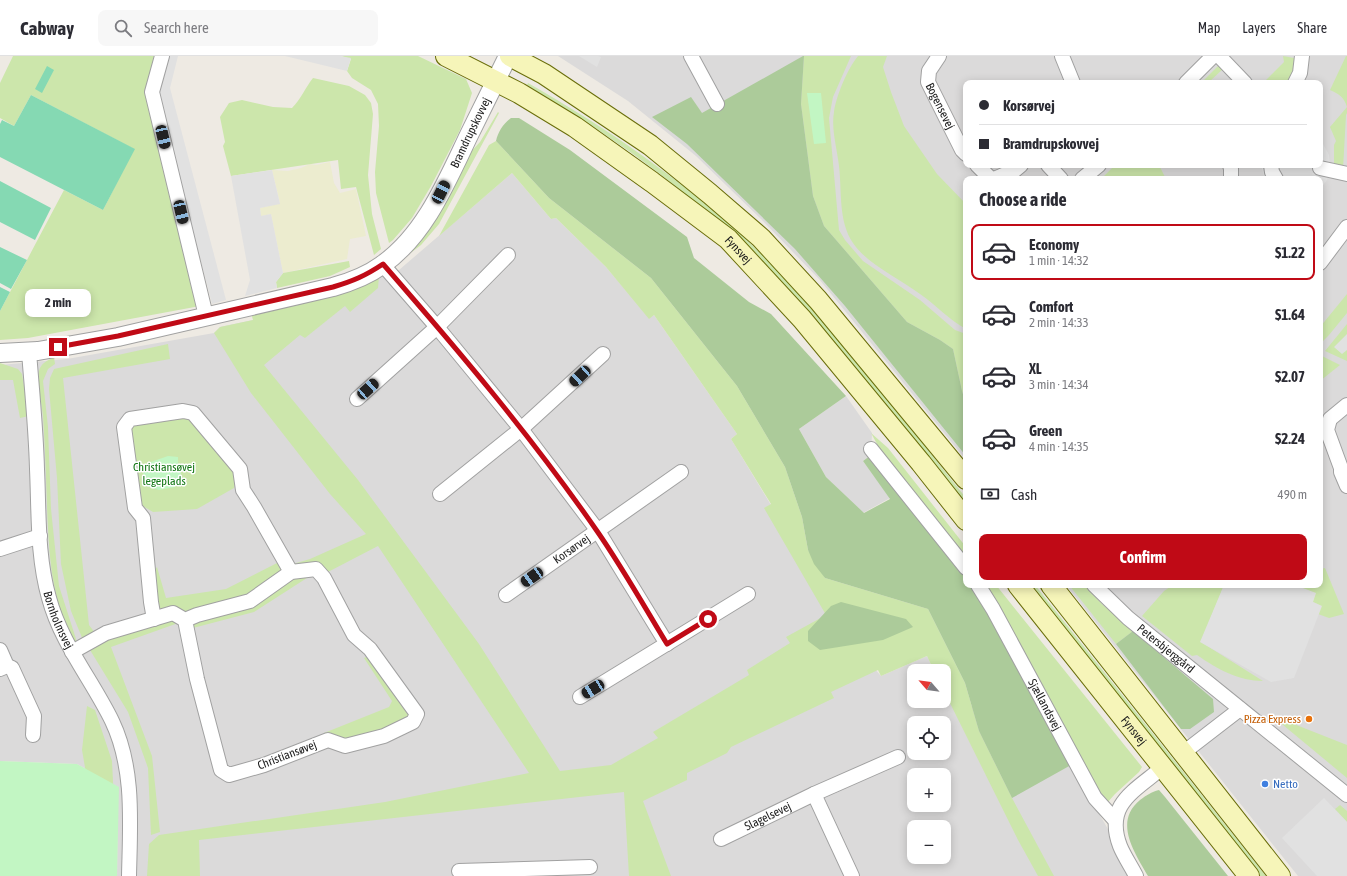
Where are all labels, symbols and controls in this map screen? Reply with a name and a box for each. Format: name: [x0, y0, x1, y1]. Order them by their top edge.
search box: [98, 10, 378, 46]
text: Cabway: [20, 17, 74, 39]
icon: search: [112, 17, 134, 39]
text: Search here: [144, 19, 209, 36]
text: Map: [1198, 20, 1220, 36]
text: Layers: [1242, 20, 1275, 36]
text: Share: [1297, 20, 1327, 36]
street label: Bogensevej: [923, 81, 958, 132]
street label: Bramdrupskovvej: [447, 95, 493, 170]
text: Korsørvej: [1003, 97, 1055, 114]
car: [154, 124, 172, 150]
text: Bramdrupskovvej: [1003, 135, 1099, 152]
car: [430, 179, 452, 205]
text: Choose a ride: [979, 189, 1067, 210]
car: [172, 199, 190, 225]
street label: Fynsvej: [722, 233, 755, 267]
icon: car: [981, 234, 1017, 270]
text: Economy: [1029, 236, 1079, 253]
text: $1.22: [1275, 244, 1305, 261]
text: 1 min · 14:32: [1029, 253, 1089, 268]
callout: 2 min: [25, 289, 91, 317]
text: 2 min: [45, 295, 71, 310]
icon: car: [981, 296, 1017, 332]
text: Comfort: [1029, 298, 1073, 315]
text: $1.64: [1275, 306, 1305, 323]
text: 2 min · 14:33: [1029, 315, 1089, 330]
route end: [49, 338, 67, 356]
icon: car: [981, 358, 1017, 394]
text: XL: [1029, 360, 1042, 377]
car: [567, 363, 593, 389]
text: $2.07: [1275, 368, 1305, 385]
car: [355, 377, 381, 401]
text: 3 min · 14:34: [1029, 377, 1089, 392]
icon: car: [981, 420, 1017, 456]
text: Green: [1029, 422, 1062, 439]
text: $2.24: [1275, 430, 1305, 447]
text: 4 min · 14:35: [1029, 439, 1089, 454]
park label: Christiansøvej legeplads: [133, 460, 195, 488]
icon: cash: [979, 483, 1001, 505]
text: Cash: [1011, 486, 1037, 503]
text: 490 m: [1278, 487, 1307, 502]
street label: Korsørvej: [551, 531, 592, 567]
button: Confirm: [979, 534, 1307, 580]
car: [519, 565, 545, 589]
street label: Bornholmsvej: [40, 590, 76, 651]
route start: [699, 610, 717, 628]
street label: Petersbjerggård: [1134, 621, 1197, 676]
north arrow: [907, 664, 951, 708]
map controls: [907, 664, 951, 864]
street label: Sjællandsvej: [1025, 677, 1064, 733]
car: [580, 678, 606, 700]
place label: Pizza Express: [1244, 712, 1301, 726]
street label: Fynsvej: [1118, 713, 1149, 748]
marker: Pizza Express: [1304, 714, 1314, 724]
button: locate: [907, 716, 951, 760]
street label: Christiansøvej: [255, 737, 319, 773]
button: +: [907, 768, 951, 812]
place label: Netto: [1273, 777, 1298, 791]
marker: Netto: [1260, 779, 1270, 789]
street label: Slagelsevej: [742, 799, 793, 834]
button: −: [907, 820, 951, 864]

